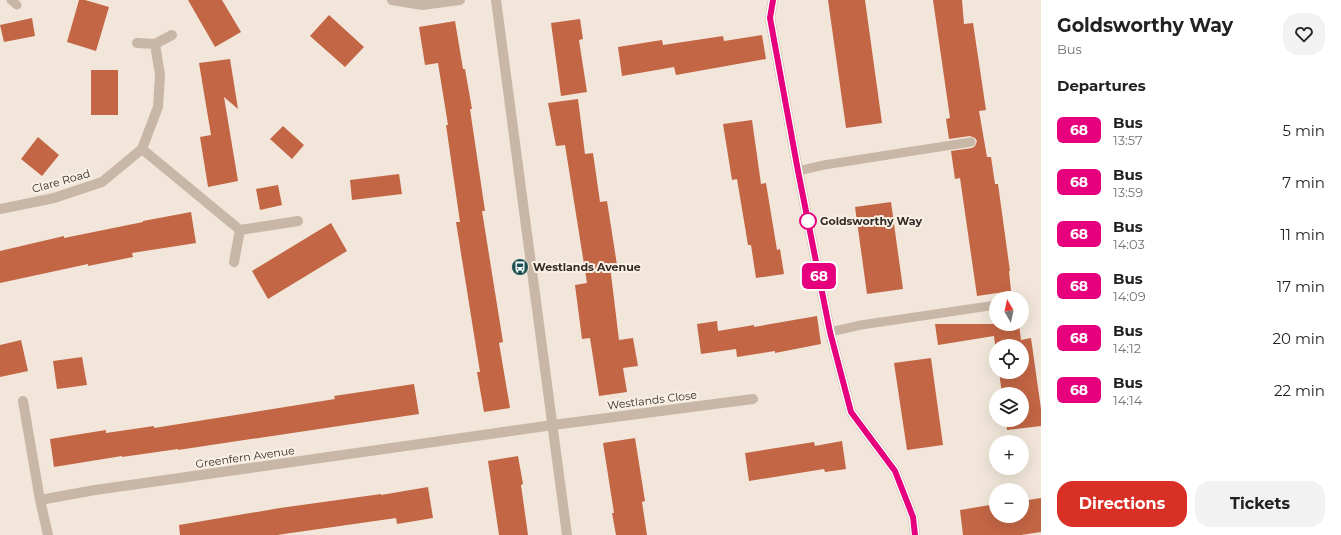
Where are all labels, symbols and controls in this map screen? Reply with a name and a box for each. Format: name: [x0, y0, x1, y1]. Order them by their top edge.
button: heart: [1283, 13, 1325, 55]
text: Goldsworthy Way: [1057, 14, 1233, 37]
text: Bus: [1057, 41, 1082, 57]
text: Departures: [1057, 76, 1146, 95]
text: Bus: [1113, 113, 1143, 132]
text: 68: [1070, 121, 1088, 139]
text: 5 min: [1282, 121, 1325, 140]
text: 13:57: [1113, 132, 1143, 148]
text: Bus: [1113, 165, 1143, 184]
street label: Clare Road: [30, 166, 92, 196]
text: 68: [1070, 173, 1088, 191]
text: 7 min: [1282, 173, 1325, 192]
text: 13:59: [1113, 184, 1143, 200]
marker: Goldsworthy Way: [799, 212, 817, 230]
place label: Goldsworthy Way: [820, 214, 922, 228]
text: Bus: [1113, 217, 1143, 236]
text: 68: [1070, 225, 1088, 243]
text: 11 min: [1280, 225, 1325, 244]
text: 14:03: [1113, 236, 1145, 252]
bus stop icon: Westlands Avenue: [510, 257, 530, 277]
place label: Westlands Avenue: [533, 260, 641, 274]
line badge: 68: [801, 263, 837, 289]
text: 68: [810, 267, 828, 285]
text: Bus: [1113, 269, 1143, 288]
text: 68: [1070, 277, 1088, 295]
text: 17 min: [1277, 277, 1325, 296]
text: 14:09: [1113, 288, 1146, 304]
north arrow: [989, 291, 1029, 331]
map controls: [989, 291, 1029, 523]
text: Bus: [1113, 321, 1143, 340]
text: 68: [1070, 329, 1088, 347]
text: 20 min: [1273, 329, 1325, 348]
button: locate: [989, 339, 1029, 379]
text: 14:12: [1113, 340, 1141, 356]
text: Bus: [1113, 373, 1143, 392]
text: 68: [1070, 381, 1088, 399]
text: 22 min: [1274, 381, 1325, 400]
button: layers: [989, 387, 1029, 427]
street label: Westlands Close: [606, 388, 698, 412]
text: 14:14: [1113, 392, 1142, 408]
button: +: [989, 435, 1029, 475]
street label: Greenfern Avenue: [195, 443, 296, 471]
button: Directions: [1057, 481, 1187, 527]
button: Tickets: [1195, 481, 1325, 527]
button: −: [989, 483, 1029, 523]

